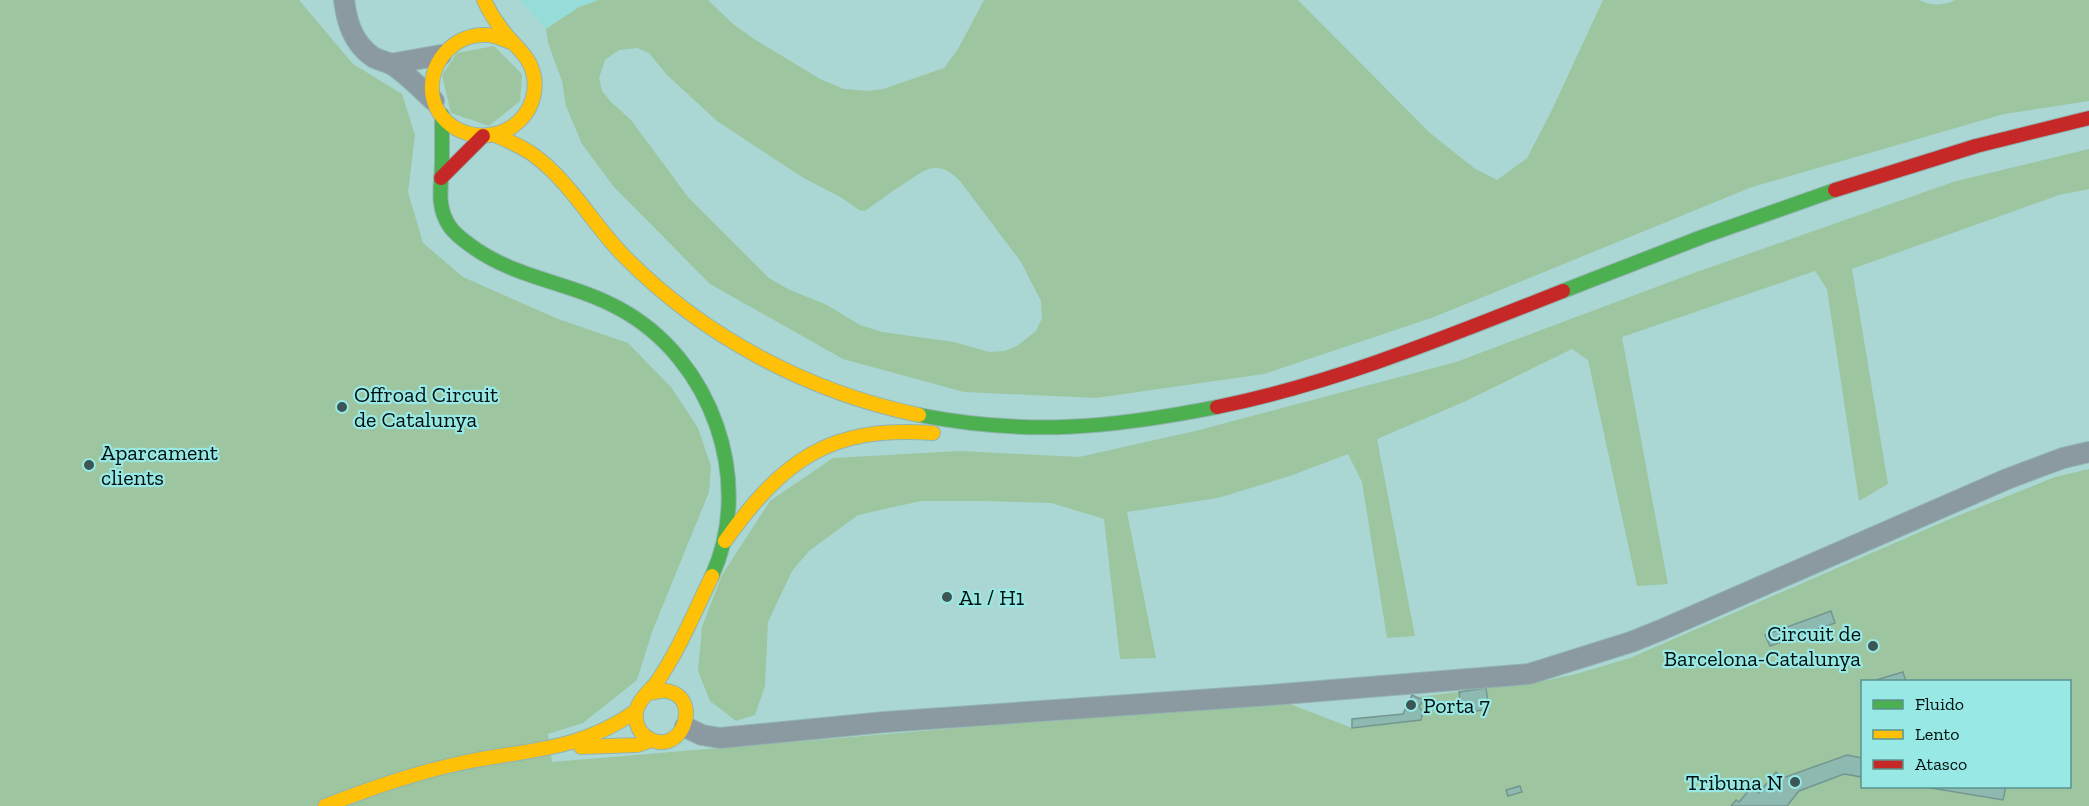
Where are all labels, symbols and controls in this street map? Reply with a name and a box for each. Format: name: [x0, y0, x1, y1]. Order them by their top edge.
place label: Offroad Circuit de Catalunya: [354, 381, 499, 433]
marker: Offroad Circuit de Catalunya: [335, 400, 349, 414]
place label: Aparcament clients: [101, 439, 219, 491]
marker: Aparcament clients: [82, 458, 96, 472]
place label: A1 / H1: [959, 584, 1025, 611]
marker: A1 / H1: [940, 590, 954, 604]
place label: Circuit de Barcelona-Catalunya: [1664, 620, 1861, 672]
marker: Circuit de Barcelona-Catalunya: [1866, 639, 1880, 653]
legend: [1861, 680, 2071, 788]
place label: Porta 7: [1423, 692, 1490, 719]
text: Fluido: [1915, 693, 1964, 715]
marker: Porta 7: [1404, 698, 1418, 712]
text: Lento: [1915, 723, 1960, 745]
text: Atasco: [1915, 753, 1967, 775]
place label: Tribuna N: [1686, 769, 1783, 796]
marker: Tribuna N: [1788, 775, 1802, 789]

